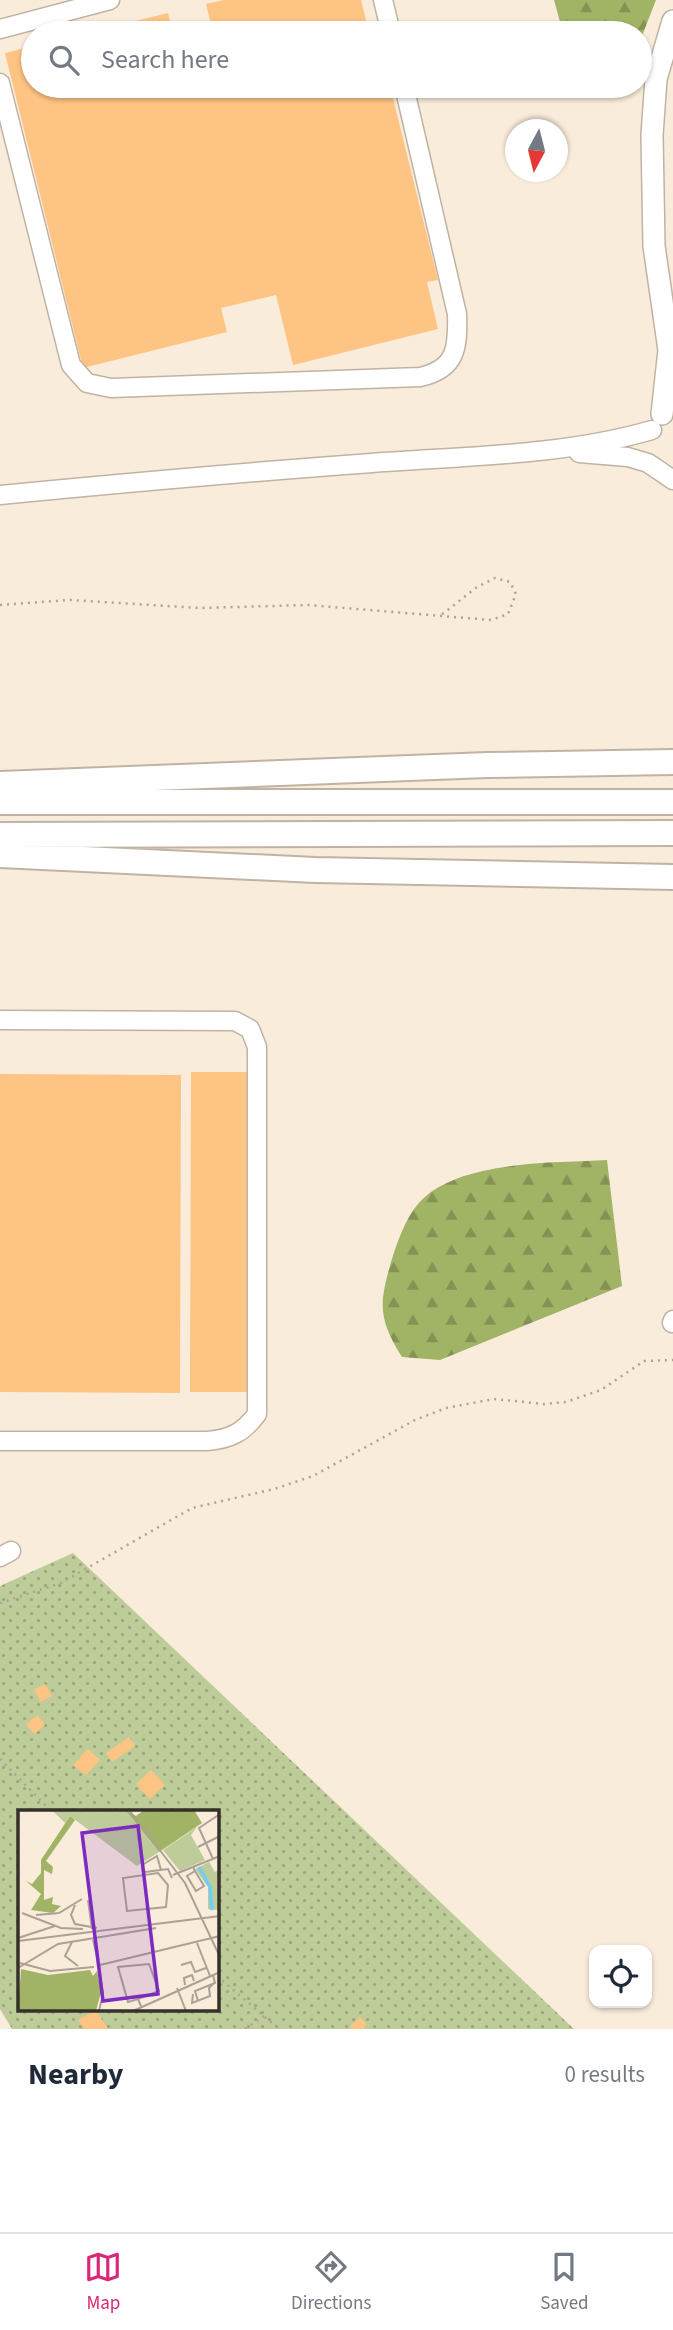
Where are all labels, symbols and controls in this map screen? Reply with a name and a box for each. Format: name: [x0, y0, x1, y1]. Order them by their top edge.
search box: [21, 21, 652, 98]
icon: search: [45, 41, 83, 79]
text: Search here: [101, 41, 229, 78]
north arrow: [505, 119, 568, 182]
inset map: [18, 1810, 219, 2011]
map controls: [589, 1945, 652, 2008]
button: locate: [589, 1945, 652, 2008]
text: Nearby: [28, 2053, 123, 2096]
text: 0 results: [565, 2058, 645, 2091]
tab: Map: [84, 2248, 122, 2317]
tab: Directions: [291, 2248, 371, 2317]
tab: Saved: [540, 2248, 589, 2317]

